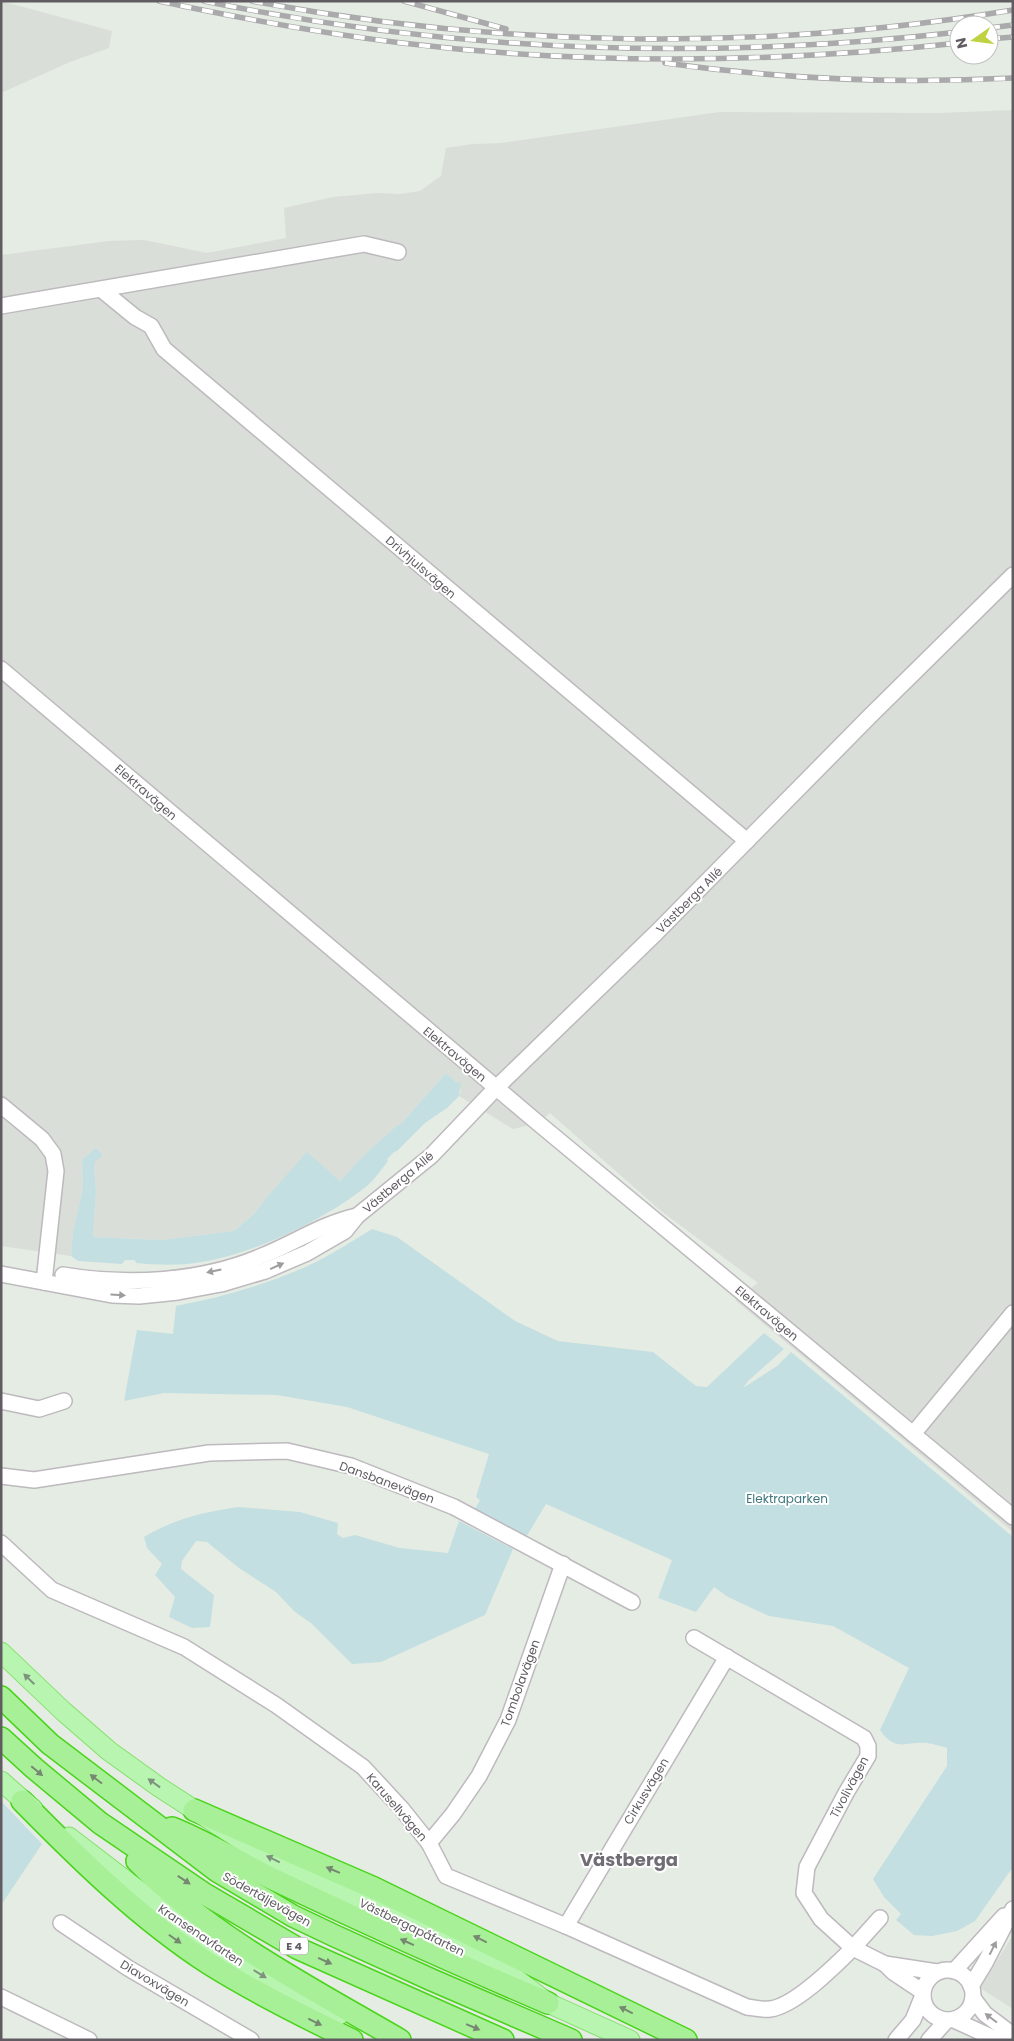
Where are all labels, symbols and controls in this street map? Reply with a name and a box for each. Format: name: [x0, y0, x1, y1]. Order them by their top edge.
north arrow: [949, 15, 999, 65]
text: N: [950, 36, 972, 51]
street label: Drivhjulsvägen: [382, 532, 460, 602]
street label: Elektravägen: [111, 760, 181, 824]
street label: Västberga Allé: [652, 863, 726, 937]
street label: Elektravägen: [420, 1022, 490, 1086]
street label: Västberga Allé: [359, 1147, 437, 1217]
one-way arrow: [270, 1261, 284, 1269]
one-way arrow: [205, 1267, 221, 1275]
street label: Elektravägen: [732, 1281, 802, 1345]
one-way arrow: [110, 1291, 126, 1299]
street label: Dansbanevägen: [337, 1457, 437, 1507]
park label: Elektraparken: [746, 1490, 828, 1507]
street label: Tombolavägen: [496, 1637, 544, 1729]
one-way arrow: [24, 1673, 36, 1685]
street label: Tivolivägen: [826, 1753, 872, 1821]
street label: Cirkusvägen: [619, 1755, 673, 1827]
one-way arrow: [31, 1765, 44, 1776]
street label: Karusellvägen: [363, 1769, 431, 1845]
one-way arrow: [89, 1774, 102, 1784]
one-way arrow: [147, 1778, 161, 1788]
district label: Västberga: [580, 1847, 678, 1872]
one-way arrow: [266, 1855, 280, 1863]
one-way arrow: [326, 1866, 340, 1874]
street label: Södertäljevägen: [220, 1868, 314, 1930]
one-way arrow: [177, 1876, 190, 1885]
street label: Västbergapåfarten: [356, 1894, 468, 1960]
street label: Kransenavfarten: [155, 1900, 247, 1970]
one-way arrow: [168, 1934, 182, 1944]
one-way arrow: [473, 1935, 487, 1943]
road number: E 4: [280, 1938, 308, 1954]
one-way arrow: [400, 1938, 414, 1946]
one-way arrow: [989, 1941, 997, 1955]
street label: Diavoxvägen: [117, 1956, 193, 2010]
one-way arrow: [318, 1957, 332, 1965]
one-way arrow: [253, 1969, 266, 1978]
one-way arrow: [619, 2006, 633, 2014]
one-way arrow: [984, 2013, 998, 2023]
one-way arrow: [308, 2018, 322, 2026]
one-way arrow: [466, 2023, 480, 2031]

